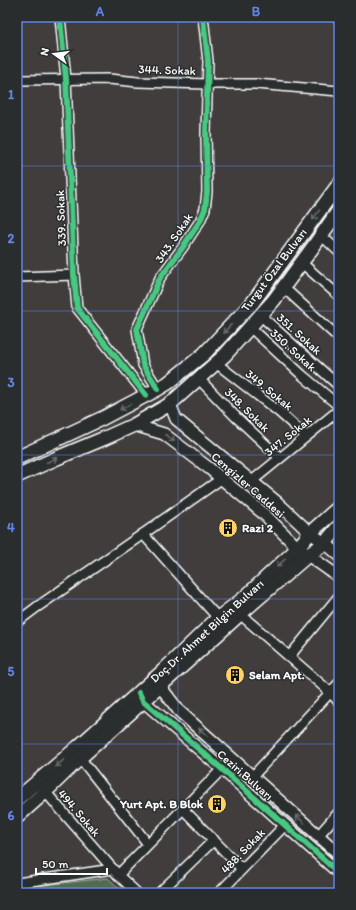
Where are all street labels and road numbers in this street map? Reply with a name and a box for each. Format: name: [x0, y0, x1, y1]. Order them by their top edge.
street label: 344. Sokak: [138, 62, 196, 78]
street label: 339. Sokak: [53, 190, 69, 246]
street label: 343. Sokak: [152, 210, 196, 266]
street label: Turgut Özal Bulvarı: [238, 226, 310, 314]
street label: 351. Sokak: [274, 310, 324, 358]
street label: 350. Sokak: [267, 326, 319, 374]
street label: 349. Sokak: [243, 367, 295, 413]
street label: 348. Sokak: [222, 385, 272, 435]
street label: 347. Sokak: [262, 413, 314, 459]
street label: Cengizler Caddesi: [208, 449, 288, 521]
street label: Doç.Dr. Ahmet Bilgin Bulvarı: [147, 576, 267, 686]
street label: Ceziri Bulvarı: [214, 747, 276, 803]
street label: 494. Sokak: [55, 787, 103, 839]
street label: 488. Sokak: [218, 826, 268, 876]

